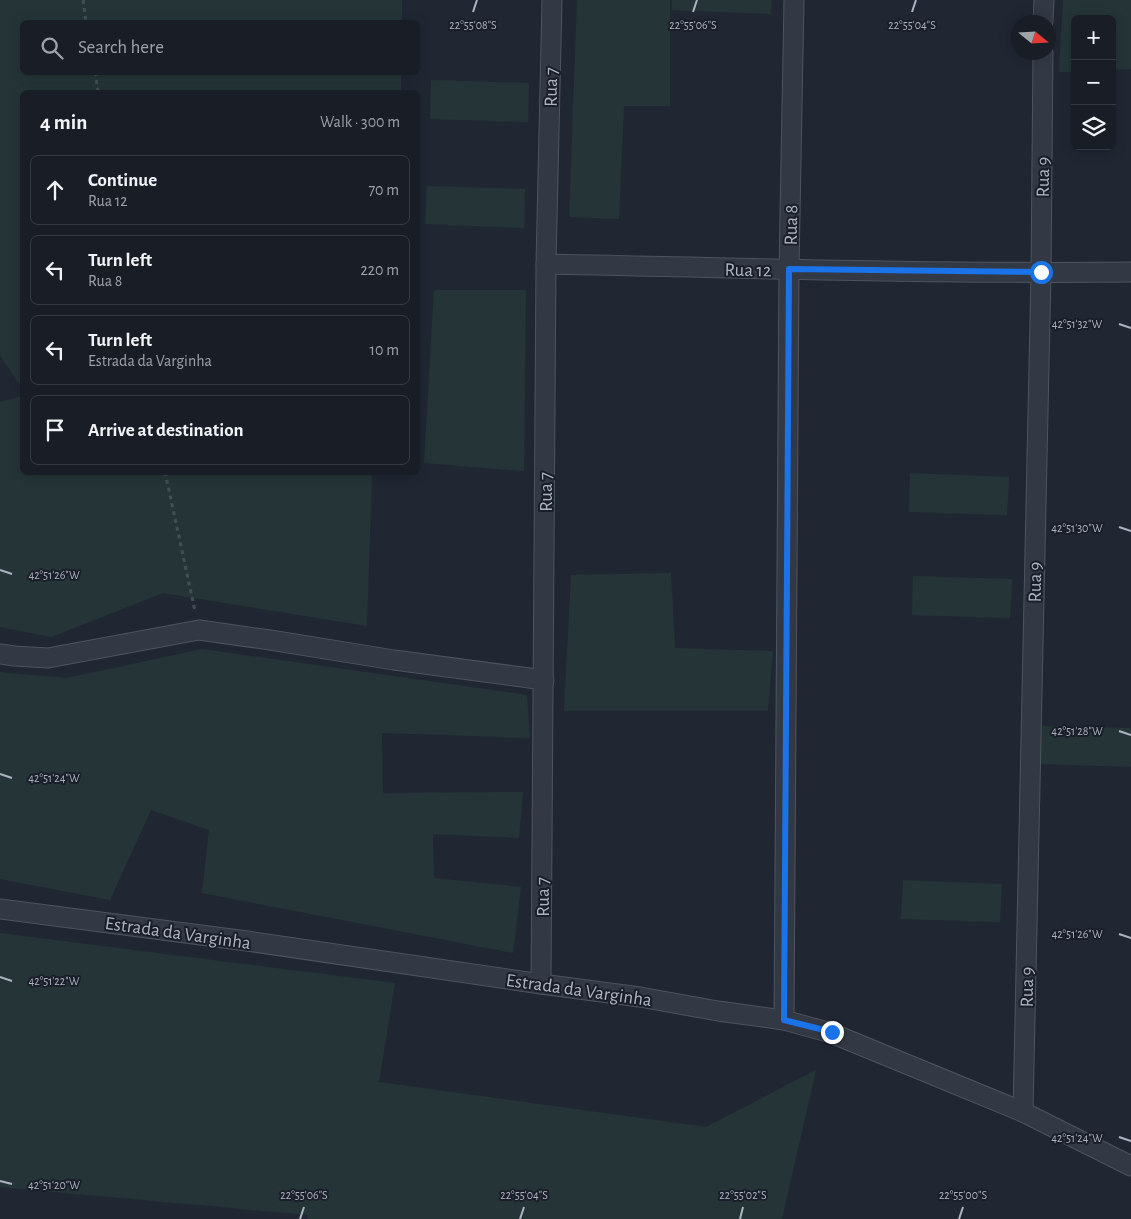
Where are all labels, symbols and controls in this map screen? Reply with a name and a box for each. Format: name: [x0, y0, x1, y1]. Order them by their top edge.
north arrow: [1011, 15, 1056, 60]
map controls: [1071, 15, 1116, 150]
button: +: [1071, 15, 1116, 60]
text: 22°55'08"S: [449, 19, 497, 31]
text: 22°55'06"S: [669, 19, 717, 31]
text: 22°55'04"S: [888, 19, 936, 31]
search box: [20, 20, 420, 75]
icon: search: [38, 34, 66, 62]
text: Search here: [78, 38, 164, 57]
button: −: [1071, 60, 1116, 105]
street label: Rua 7: [542, 67, 561, 107]
button: layers: [1071, 105, 1116, 150]
text: 4 min: [40, 112, 87, 133]
text: Walk · 300 m: [320, 114, 400, 130]
street label: Rua 9: [1034, 156, 1053, 198]
text: Continue: [88, 171, 157, 190]
icon: ahead: [41, 176, 69, 204]
text: 70 m: [368, 182, 399, 198]
text: Rua 12: [88, 193, 128, 209]
street label: Rua 8: [782, 204, 801, 246]
text: Turn left: [88, 251, 152, 270]
icon: left: [41, 256, 69, 284]
street label: Rua 12: [724, 261, 772, 280]
route start: [1030, 261, 1053, 284]
text: 220 m: [361, 262, 399, 278]
text: Rua 8: [88, 273, 122, 289]
text: 42°51'32"W: [1052, 318, 1103, 330]
text: Turn left: [88, 331, 152, 350]
icon: left: [41, 336, 69, 364]
text: 10 m: [370, 342, 399, 358]
text: Estrada da Varginha: [88, 353, 212, 369]
icon: arrive: [41, 416, 69, 444]
text: Arrive at destination: [88, 421, 244, 440]
street label: Rua 7: [537, 472, 556, 512]
text: 42°51'30"W: [1051, 522, 1103, 534]
street label: Rua 9: [1026, 561, 1045, 603]
text: 42°51'26"W: [28, 569, 80, 581]
text: 42°51'28"W: [1051, 725, 1103, 737]
text: 42°51'24"W: [28, 772, 80, 784]
street label: Rua 7: [534, 877, 553, 917]
street label: Estrada da Varginha: [104, 914, 252, 953]
text: 42°51'26"W: [1051, 928, 1103, 940]
street label: Rua 9: [1018, 966, 1037, 1008]
street label: Estrada da Varginha: [505, 971, 653, 1010]
text: 42°51'22"W: [28, 975, 80, 987]
route end: [821, 1021, 844, 1044]
text: 42°51'24"W: [1051, 1132, 1103, 1144]
text: 42°51'20"W: [28, 1179, 80, 1191]
text: 22°55'06"S: [280, 1189, 328, 1201]
text: 22°55'04"S: [500, 1189, 548, 1201]
text: 22°55'02"S: [719, 1189, 767, 1201]
text: 22°55'00"S: [939, 1189, 987, 1201]

